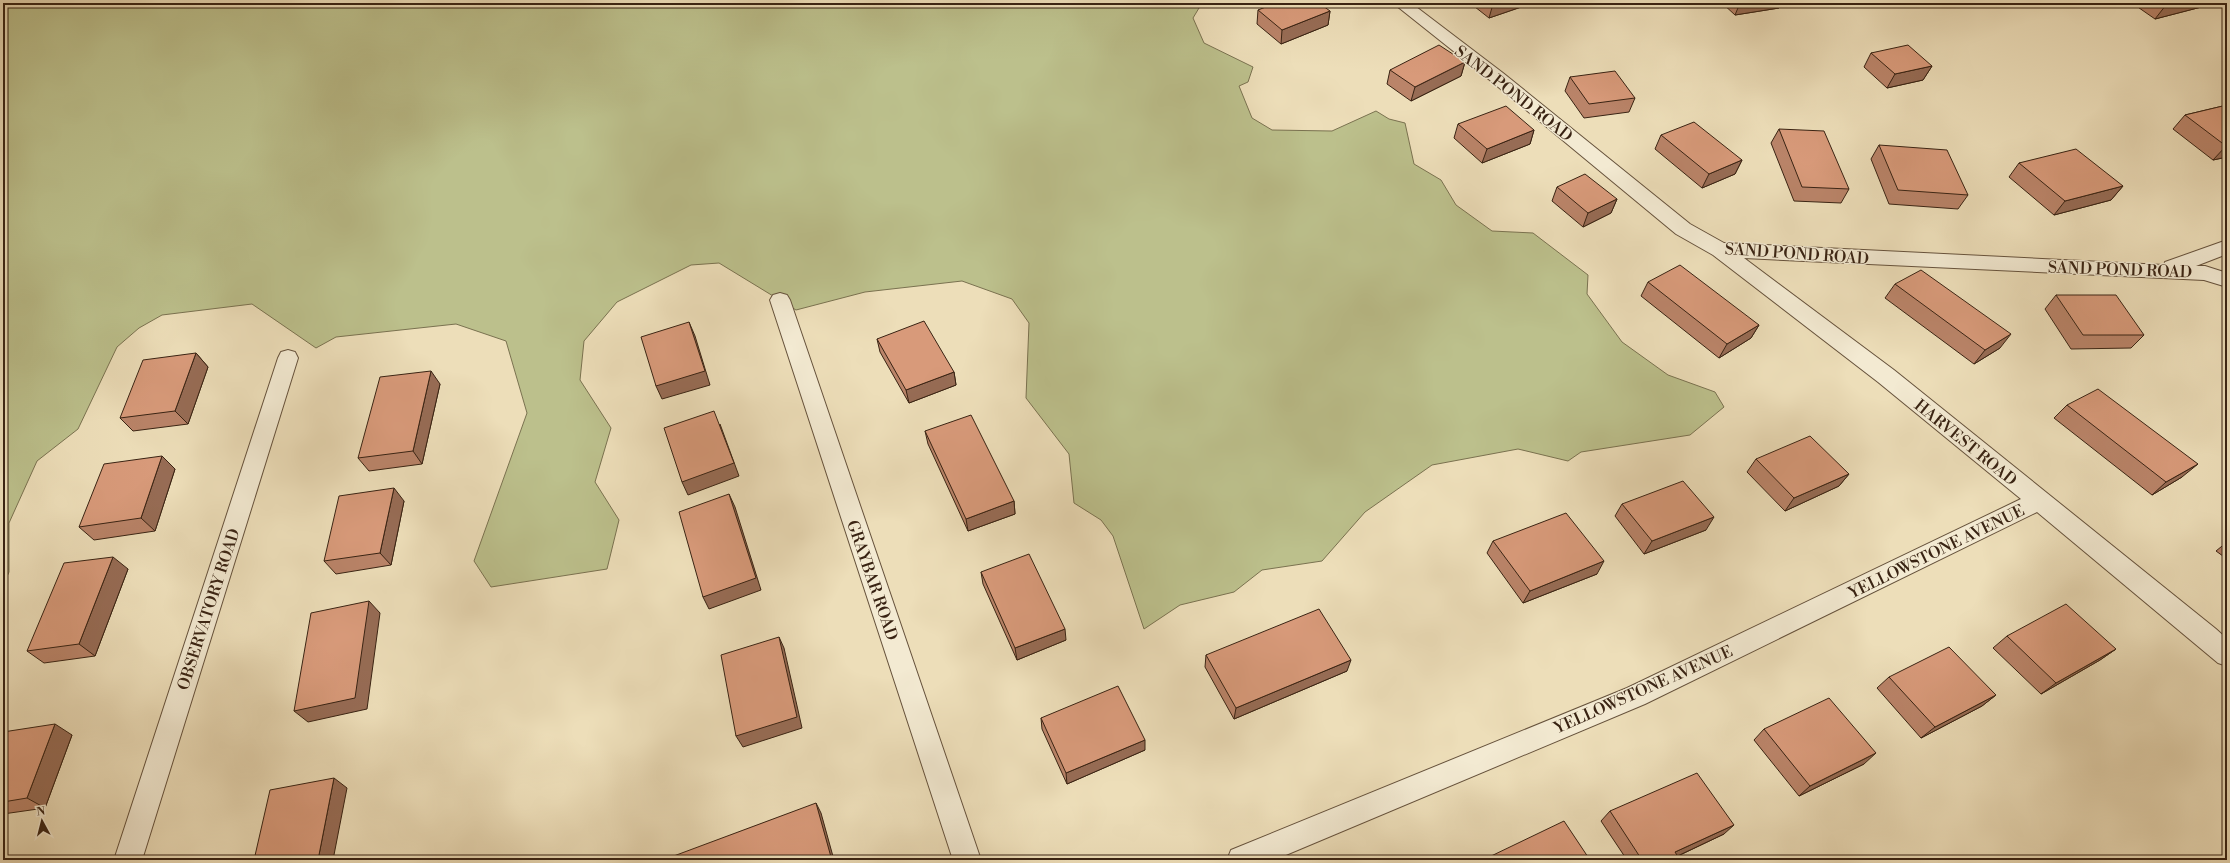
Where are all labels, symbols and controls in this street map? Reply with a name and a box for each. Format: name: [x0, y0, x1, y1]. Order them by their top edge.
street label: SAND POND ROAD: [1450, 41, 1576, 146]
street label: SAND POND ROAD: [1724, 239, 1870, 269]
street label: SAND POND ROAD: [2047, 257, 2192, 283]
street label: HARVEST ROAD: [1910, 395, 2021, 490]
street label: YELLOWSTONE AVENUE: [1844, 500, 2028, 604]
street label: GRAYBAR ROAD: [842, 518, 902, 643]
street label: OBSERVATORY ROAD: [173, 526, 245, 693]
street label: YELLOWSTONE AVENUE: [1550, 641, 1736, 739]
north arrow: [22, 801, 62, 841]
text: N: [36, 805, 46, 820]

